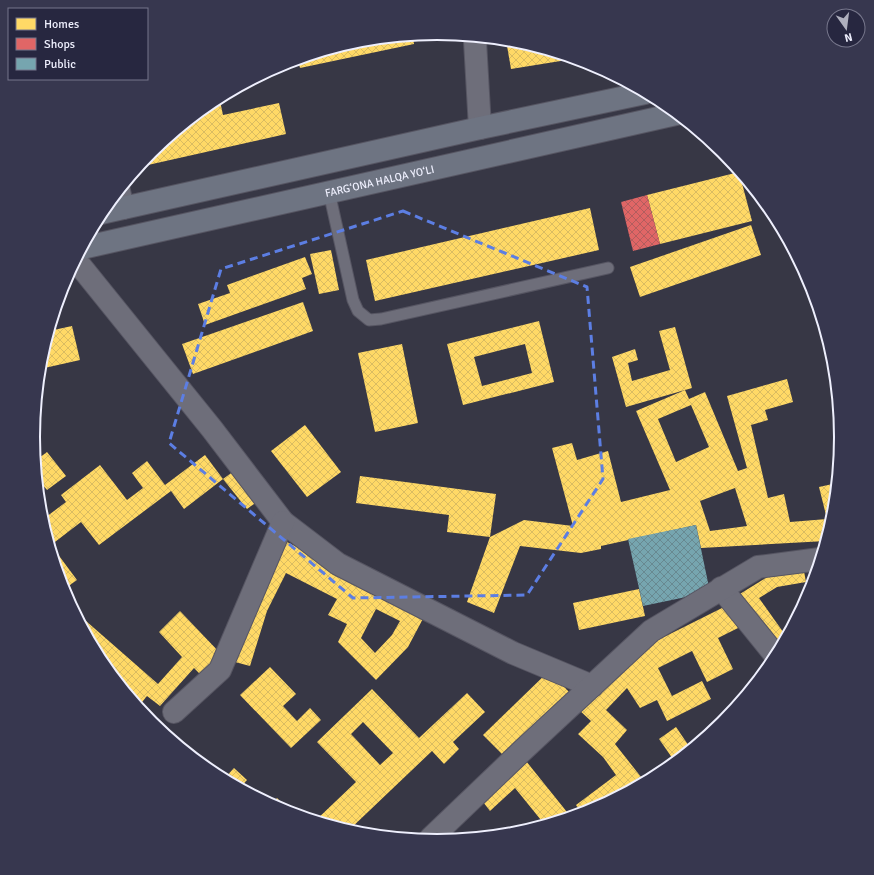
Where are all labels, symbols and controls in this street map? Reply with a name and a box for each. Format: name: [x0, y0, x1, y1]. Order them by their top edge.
legend: [8, 8, 148, 80]
north arrow: [826, 8, 866, 48]
text: Homes: [44, 17, 79, 32]
text: N: [843, 30, 854, 44]
text: Shops: [44, 37, 75, 52]
text: Public: [44, 57, 76, 72]
street label: FARG‘ONA HALQA YO‘LI: [324, 163, 435, 200]

